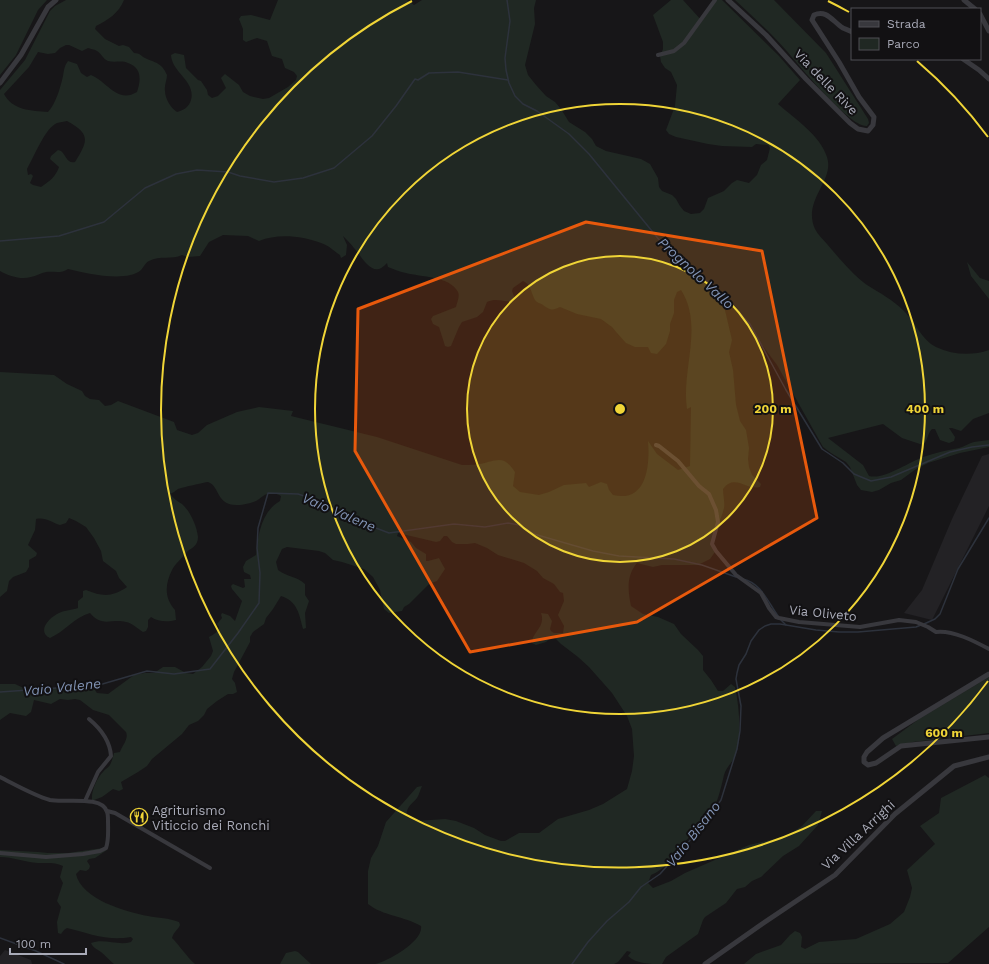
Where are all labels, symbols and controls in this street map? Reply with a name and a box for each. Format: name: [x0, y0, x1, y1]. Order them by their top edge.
legend: [851, 8, 981, 60]
text: Strada: [887, 17, 926, 31]
text: Parco: [887, 37, 920, 51]
street label: Via delle Rive: [791, 46, 861, 118]
water label: Prognolo Vallo: [655, 234, 737, 312]
centre of rings: [613, 402, 627, 416]
text: 200 m: [754, 402, 792, 416]
text: 400 m: [906, 402, 944, 416]
water label: Vaio Valene: [300, 489, 378, 535]
street label: Via Oliveto: [788, 602, 858, 624]
water label: Vaio Valene: [22, 675, 102, 699]
text: 600 m: [925, 726, 963, 740]
street label: Via Villa Arrighi: [818, 797, 898, 873]
water label: Vaio Bisano: [663, 798, 723, 870]
place label: Agriturismo Viticcio dei Ronchi: [152, 803, 270, 833]
restaurant icon: Agriturismo Viticcio dei Ronchi: [129, 807, 149, 827]
scale bar: [10, 930, 86, 956]
text: 100 m: [16, 937, 51, 951]

